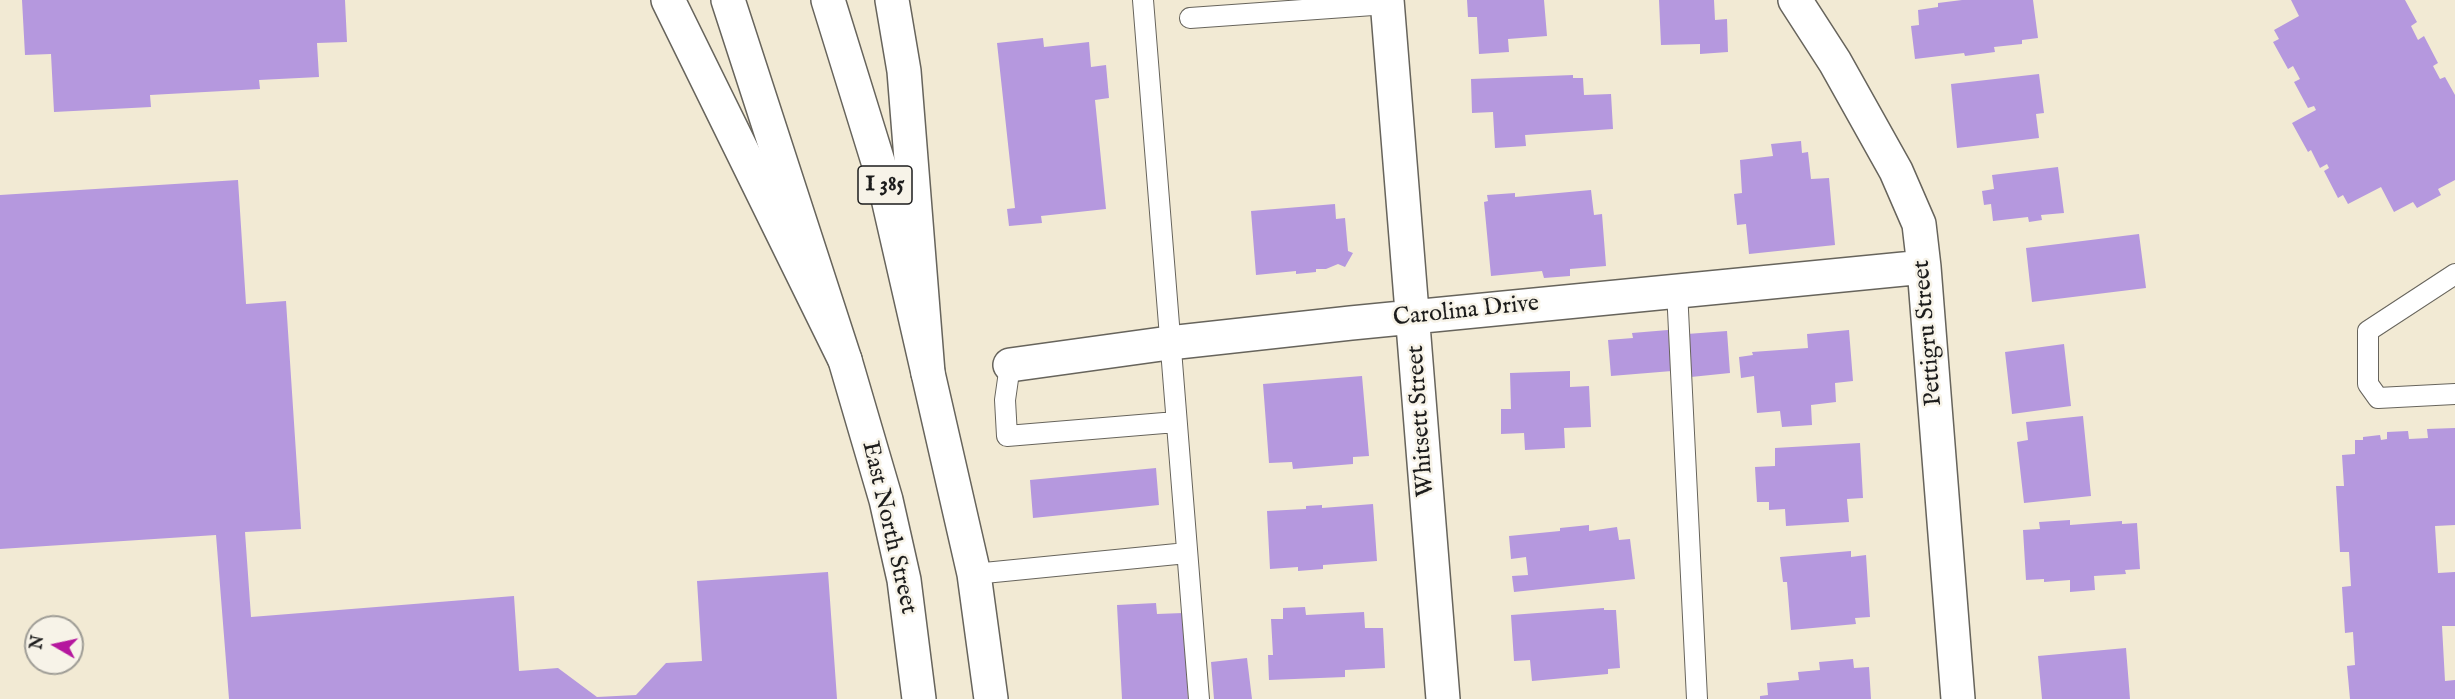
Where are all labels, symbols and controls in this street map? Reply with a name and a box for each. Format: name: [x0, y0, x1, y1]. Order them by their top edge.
road number: I 385: [858, 166, 912, 204]
street label: Pettigru Street: [1908, 259, 1950, 407]
street label: Carolina Drive: [1392, 290, 1540, 334]
street label: Whitsett Street: [1402, 344, 1442, 498]
street label: East North Street: [854, 439, 922, 617]
north arrow: [24, 615, 84, 675]
text: N: [27, 634, 49, 651]

